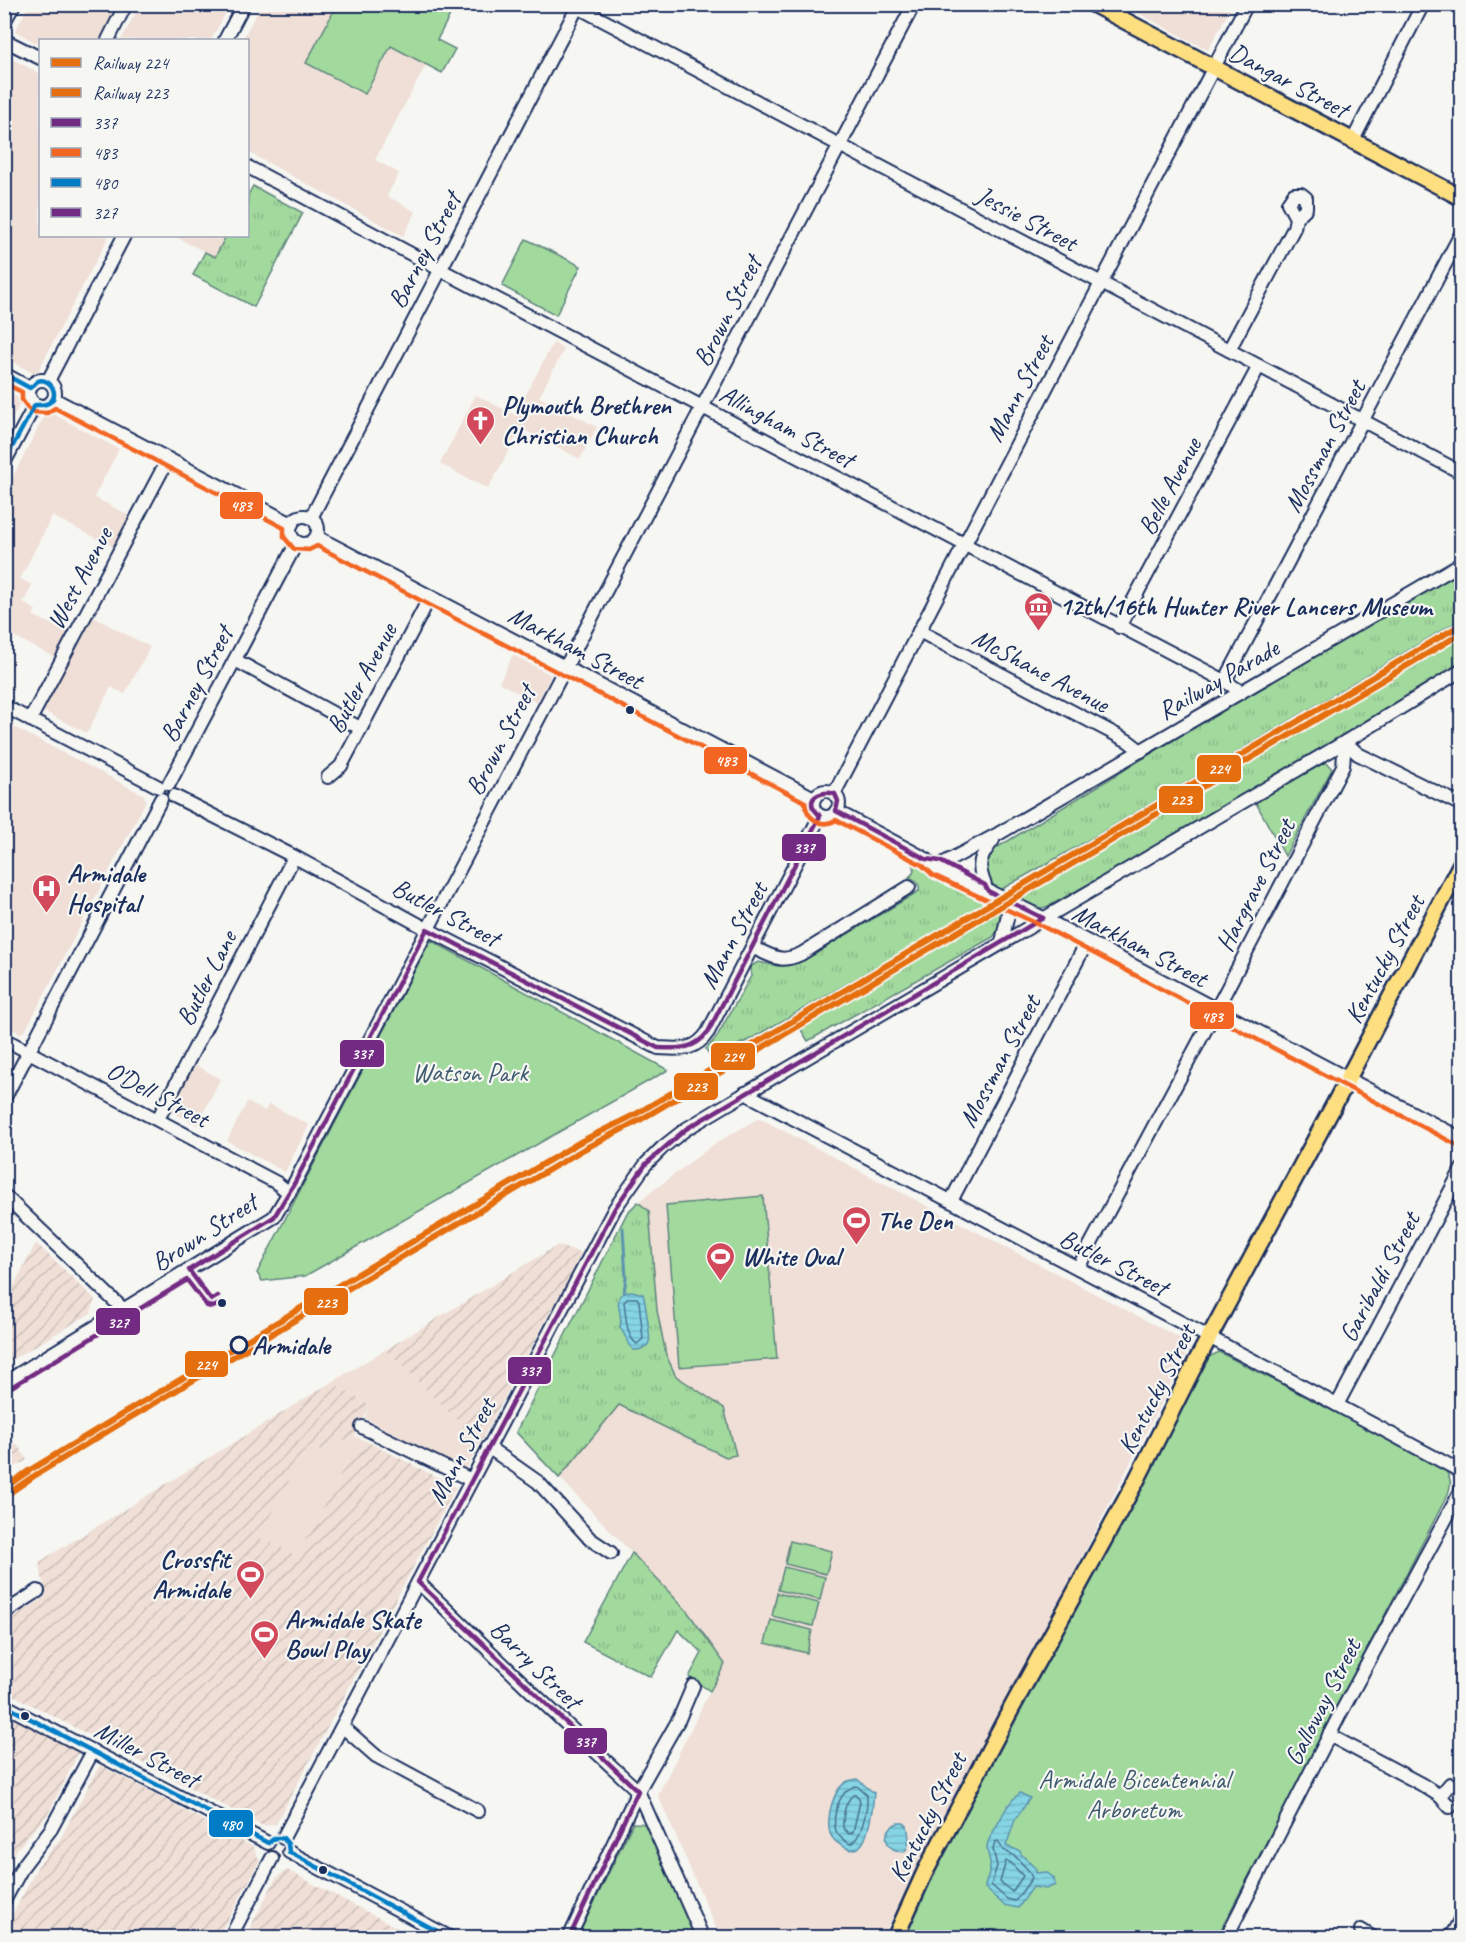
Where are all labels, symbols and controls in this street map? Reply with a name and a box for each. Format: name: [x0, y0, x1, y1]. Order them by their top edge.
street label: Dangar Street: [1224, 35, 1357, 127]
legend: [39, 39, 249, 237]
text: Railway 224: [93, 52, 170, 74]
text: Railway 223: [93, 82, 170, 104]
text: 337: [93, 112, 118, 134]
text: 483: [93, 142, 119, 164]
text: 480: [93, 172, 119, 194]
street label: Jessie Street: [969, 177, 1085, 260]
street label: Barney Street: [380, 184, 470, 314]
text: 327: [93, 202, 118, 224]
street label: Brown Street: [686, 247, 771, 372]
street label: Mann Street: [978, 327, 1062, 447]
street label: Mossman Street: [1276, 372, 1374, 518]
street label: Allingham Street: [714, 377, 863, 477]
place label: Plymouth Brethren Christian Church: [502, 389, 672, 452]
church icon: Plymouth Brethren Christian Church: [465, 404, 497, 446]
street label: Belle Avenue: [1130, 431, 1209, 541]
line badge: 483: [219, 491, 264, 520]
text: 483: [230, 496, 254, 516]
street label: West Avenue: [39, 519, 121, 635]
museum icon: 12th/16th Hunter River Lancers Museum: [1022, 590, 1054, 632]
place label: 12th/16th Hunter River Lancers Museum: [1059, 590, 1434, 623]
street label: Markham Street: [503, 598, 651, 698]
street label: Butler Avenue: [319, 616, 405, 739]
street label: Barney Street: [152, 618, 242, 748]
street label: McShane Avenue: [967, 621, 1116, 721]
street label: Railway Parade: [1152, 631, 1286, 727]
street label: Brown Street: [458, 677, 545, 801]
unlabelled marker: [624, 704, 636, 716]
line badge: 483: [703, 746, 748, 775]
text: 483: [715, 751, 739, 771]
line badge: 224: [1196, 754, 1242, 783]
text: 224: [1208, 759, 1232, 779]
line badge: 223: [1158, 785, 1204, 814]
text: 223: [1170, 790, 1194, 810]
street label: Hargrave Street: [1208, 812, 1304, 957]
line badge: 337: [781, 833, 827, 862]
text: 337: [793, 838, 817, 858]
place label: Armidale Hospital: [67, 857, 147, 920]
street label: Butler Street: [386, 870, 508, 956]
hospital icon: Armidale Hospital: [30, 872, 62, 914]
street label: Mann Street: [692, 874, 776, 994]
street label: Kentucky Street: [1337, 887, 1433, 1029]
street label: Markham Street: [1067, 896, 1215, 996]
street label: Butler Lane: [169, 923, 245, 1031]
street label: Mossman Street: [951, 987, 1049, 1133]
line badge: 483: [1189, 1001, 1235, 1030]
text: 483: [1201, 1007, 1225, 1027]
line badge: 337: [339, 1039, 385, 1068]
line badge: 224: [710, 1042, 756, 1071]
text: 337: [351, 1044, 375, 1064]
text: 224: [722, 1047, 746, 1067]
street label: O'Dell Street: [101, 1054, 217, 1136]
park label: Watson Park: [412, 1056, 529, 1089]
line badge: 223: [673, 1072, 719, 1101]
text: 223: [685, 1077, 709, 1097]
street label: Brown Street: [145, 1184, 266, 1279]
sports icon: The Den: [840, 1204, 872, 1246]
place label: The Den: [877, 1204, 954, 1237]
street label: Garibaldi Street: [1332, 1205, 1428, 1348]
street label: Butler Street: [1054, 1221, 1176, 1305]
sports icon: White Oval: [705, 1240, 737, 1282]
place label: White Oval: [742, 1240, 845, 1273]
line badge: 223: [303, 1287, 349, 1316]
text: 223: [315, 1293, 339, 1313]
unlabelled marker: [216, 1297, 228, 1309]
line badge: 327: [95, 1307, 141, 1336]
text: 327: [107, 1313, 131, 1333]
street label: Kentucky Street: [1110, 1317, 1204, 1459]
place label: Armidale: [252, 1329, 332, 1362]
marker: Armidale: [230, 1336, 248, 1354]
line badge: 224: [184, 1350, 229, 1378]
text: 224: [195, 1355, 219, 1375]
line badge: 337: [507, 1356, 552, 1385]
text: 337: [519, 1361, 543, 1381]
street label: Mann Street: [420, 1390, 504, 1510]
place label: Crossfit Armidale: [152, 1543, 232, 1606]
sports icon: Crossfit Armidale: [235, 1558, 267, 1600]
place label: Armidale Skate Bowl Play: [285, 1603, 423, 1666]
street label: Barry Street: [483, 1613, 591, 1718]
sports icon: Armidale Skate Bowl Play: [248, 1618, 280, 1660]
street label: Galloway Street: [1277, 1631, 1369, 1771]
unlabelled marker: [19, 1710, 31, 1722]
street label: Miller Street: [89, 1713, 208, 1797]
line badge: 337: [563, 1727, 608, 1755]
text: 337: [574, 1732, 598, 1752]
street label: Kentucky Street: [881, 1745, 975, 1887]
park label: Armidale Bicentennial Arboretum: [1039, 1763, 1234, 1826]
line badge: 480: [208, 1809, 254, 1838]
text: 480: [220, 1815, 244, 1835]
unlabelled marker: [317, 1864, 329, 1876]

